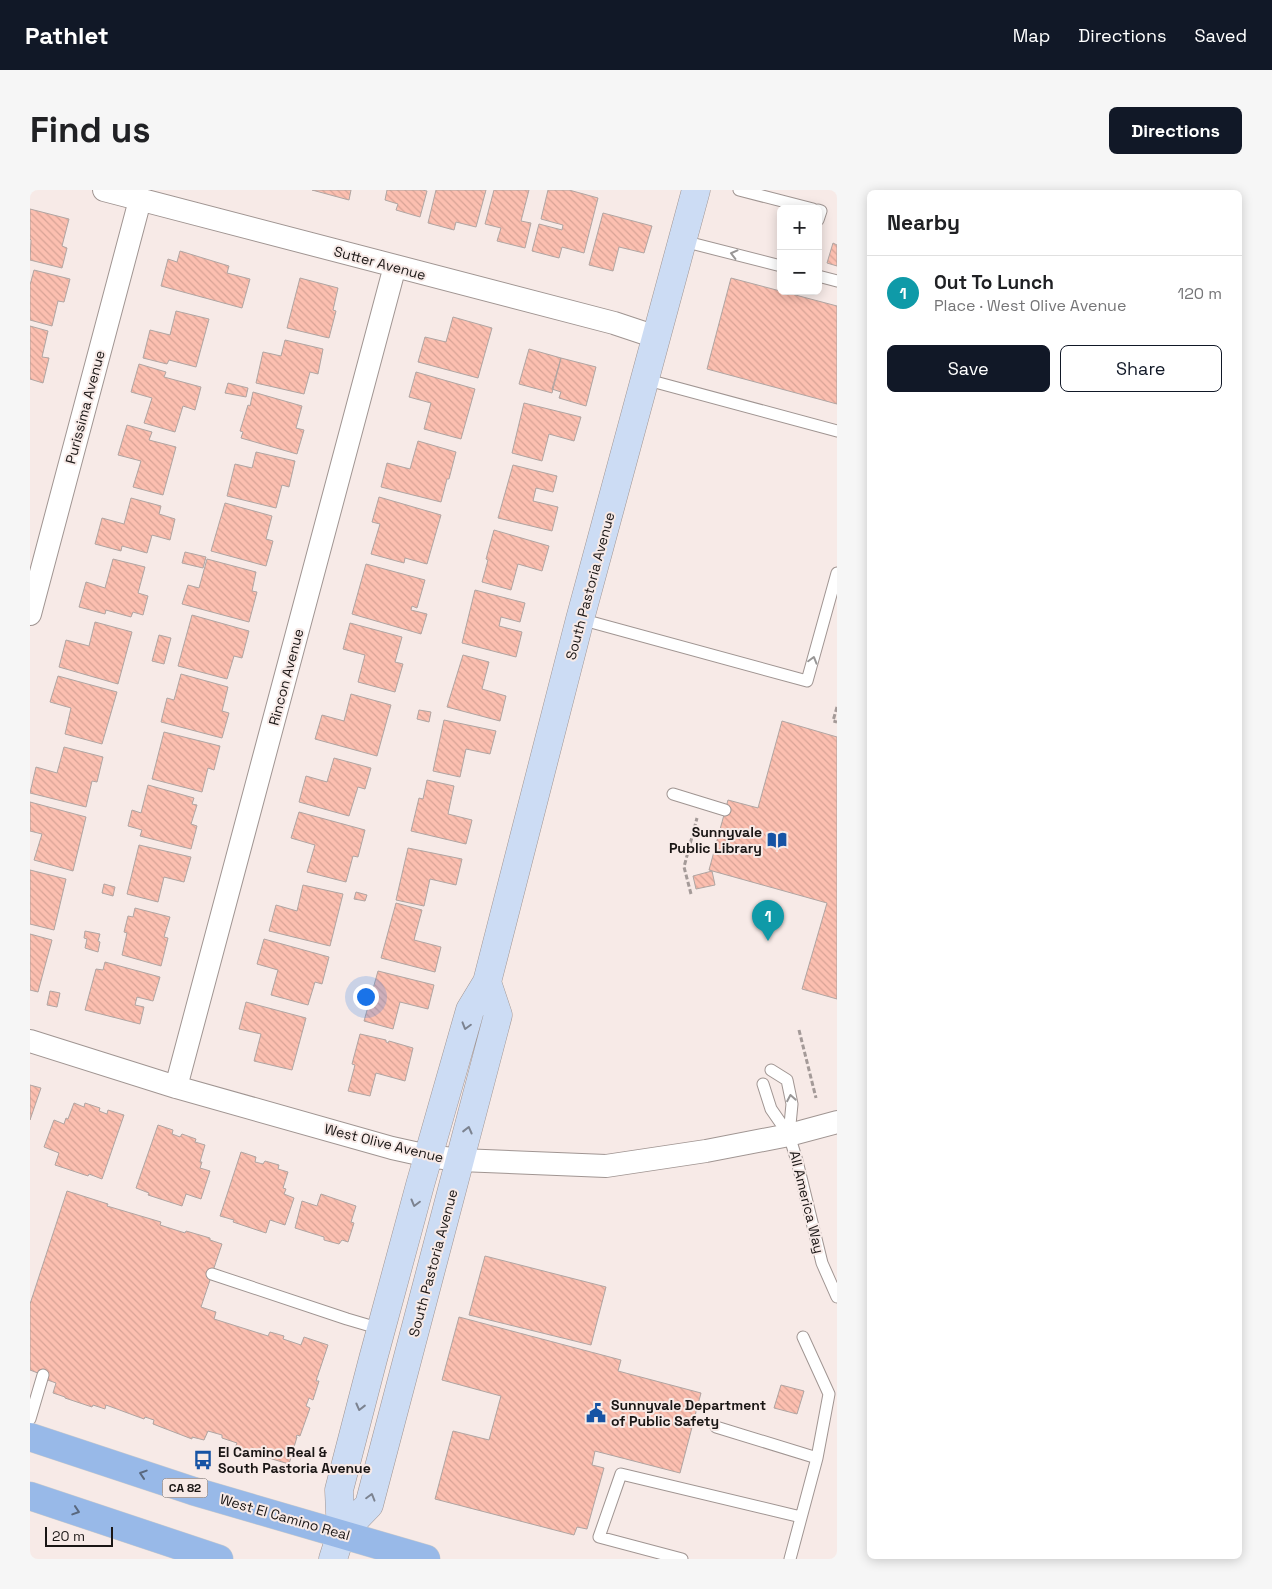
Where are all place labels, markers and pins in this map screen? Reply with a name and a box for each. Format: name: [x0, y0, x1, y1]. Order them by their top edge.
place label: Sunnyvale Public Library: [669, 823, 762, 857]
library icon: Sunnyvale Public Library: [766, 829, 788, 851]
pin: 1: [752, 900, 784, 941]
place label: Sunnyvale Department of Public Safety: [611, 1396, 766, 1430]
public building icon: Sunnyvale Department of Public Safety: [585, 1402, 607, 1424]
place label: El Camino Real & South Pastoria Avenue: [218, 1443, 371, 1477]
bus stop icon: El Camino Real & South Pastoria Avenue: [192, 1449, 214, 1471]

